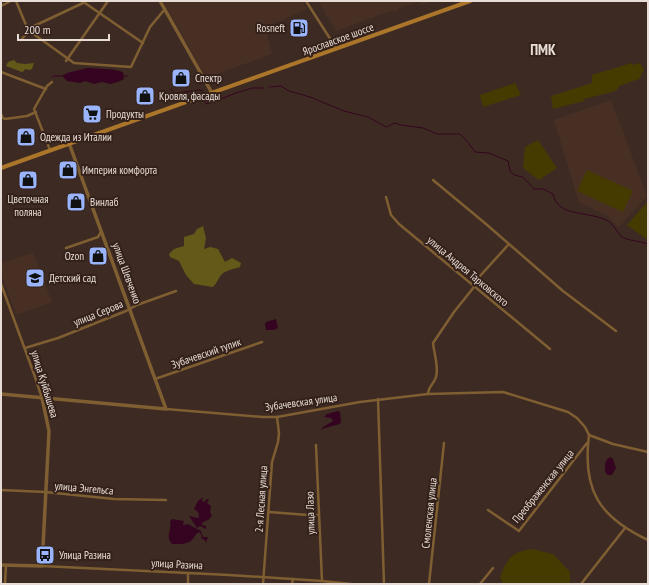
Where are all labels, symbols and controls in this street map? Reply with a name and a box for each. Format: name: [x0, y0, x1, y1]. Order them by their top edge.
scale bar: [18, 16, 109, 42]
fuel station icon: Rosneft: [288, 17, 310, 39]
street label: Ярославское шоссе: [300, 19, 376, 58]
place label: Rosneft: [257, 21, 285, 35]
text: 200 m: [24, 22, 51, 37]
district label: ПМК: [530, 40, 556, 59]
shop icon: Спектр: [170, 67, 192, 89]
place label: Спектр: [195, 71, 222, 85]
shop icon: Кровля, фасады: [134, 85, 156, 107]
place label: Кровля, фасады: [159, 89, 220, 103]
supermarket icon: Продукты: [81, 103, 103, 125]
place label: Продукты: [106, 107, 144, 121]
shop icon: Одежда из Италии: [15, 126, 37, 148]
place label: Одежда из Италии: [40, 130, 112, 144]
shop icon: Империя комфорта: [57, 159, 79, 181]
place label: Империя комфорта: [82, 163, 157, 177]
shop icon: Цветочная поляна: [17, 169, 39, 191]
shop icon: Винлаб: [65, 191, 87, 213]
place label: Цветочная поляна: [8, 192, 48, 219]
place label: Винлаб: [90, 195, 119, 209]
street label: улица Андрея Тарковского: [424, 233, 512, 309]
street label: улица Шевченко: [109, 240, 145, 306]
shop icon: Ozon: [87, 245, 109, 267]
place label: Ozon: [65, 249, 84, 263]
school or university icon: Детский сад: [24, 267, 46, 289]
place label: Детский сад: [49, 271, 96, 285]
street label: улица Серова: [71, 297, 125, 329]
street label: Зубачевский тупик: [169, 334, 244, 372]
street label: улица Куйбышева: [28, 349, 62, 419]
street label: Зубачевская улица: [264, 390, 338, 414]
street label: Преображенская улица: [509, 446, 577, 526]
street label: 2-я Лесная улица: [252, 465, 270, 533]
street label: Смоленская улица: [418, 477, 440, 549]
street label: улица Энгельса: [54, 478, 114, 498]
street label: улица Лазо: [302, 491, 318, 535]
bus stop icon: Улица Разина: [34, 544, 56, 566]
place label: Улица Разина: [59, 548, 111, 562]
street label: улица Разина: [151, 556, 203, 572]

